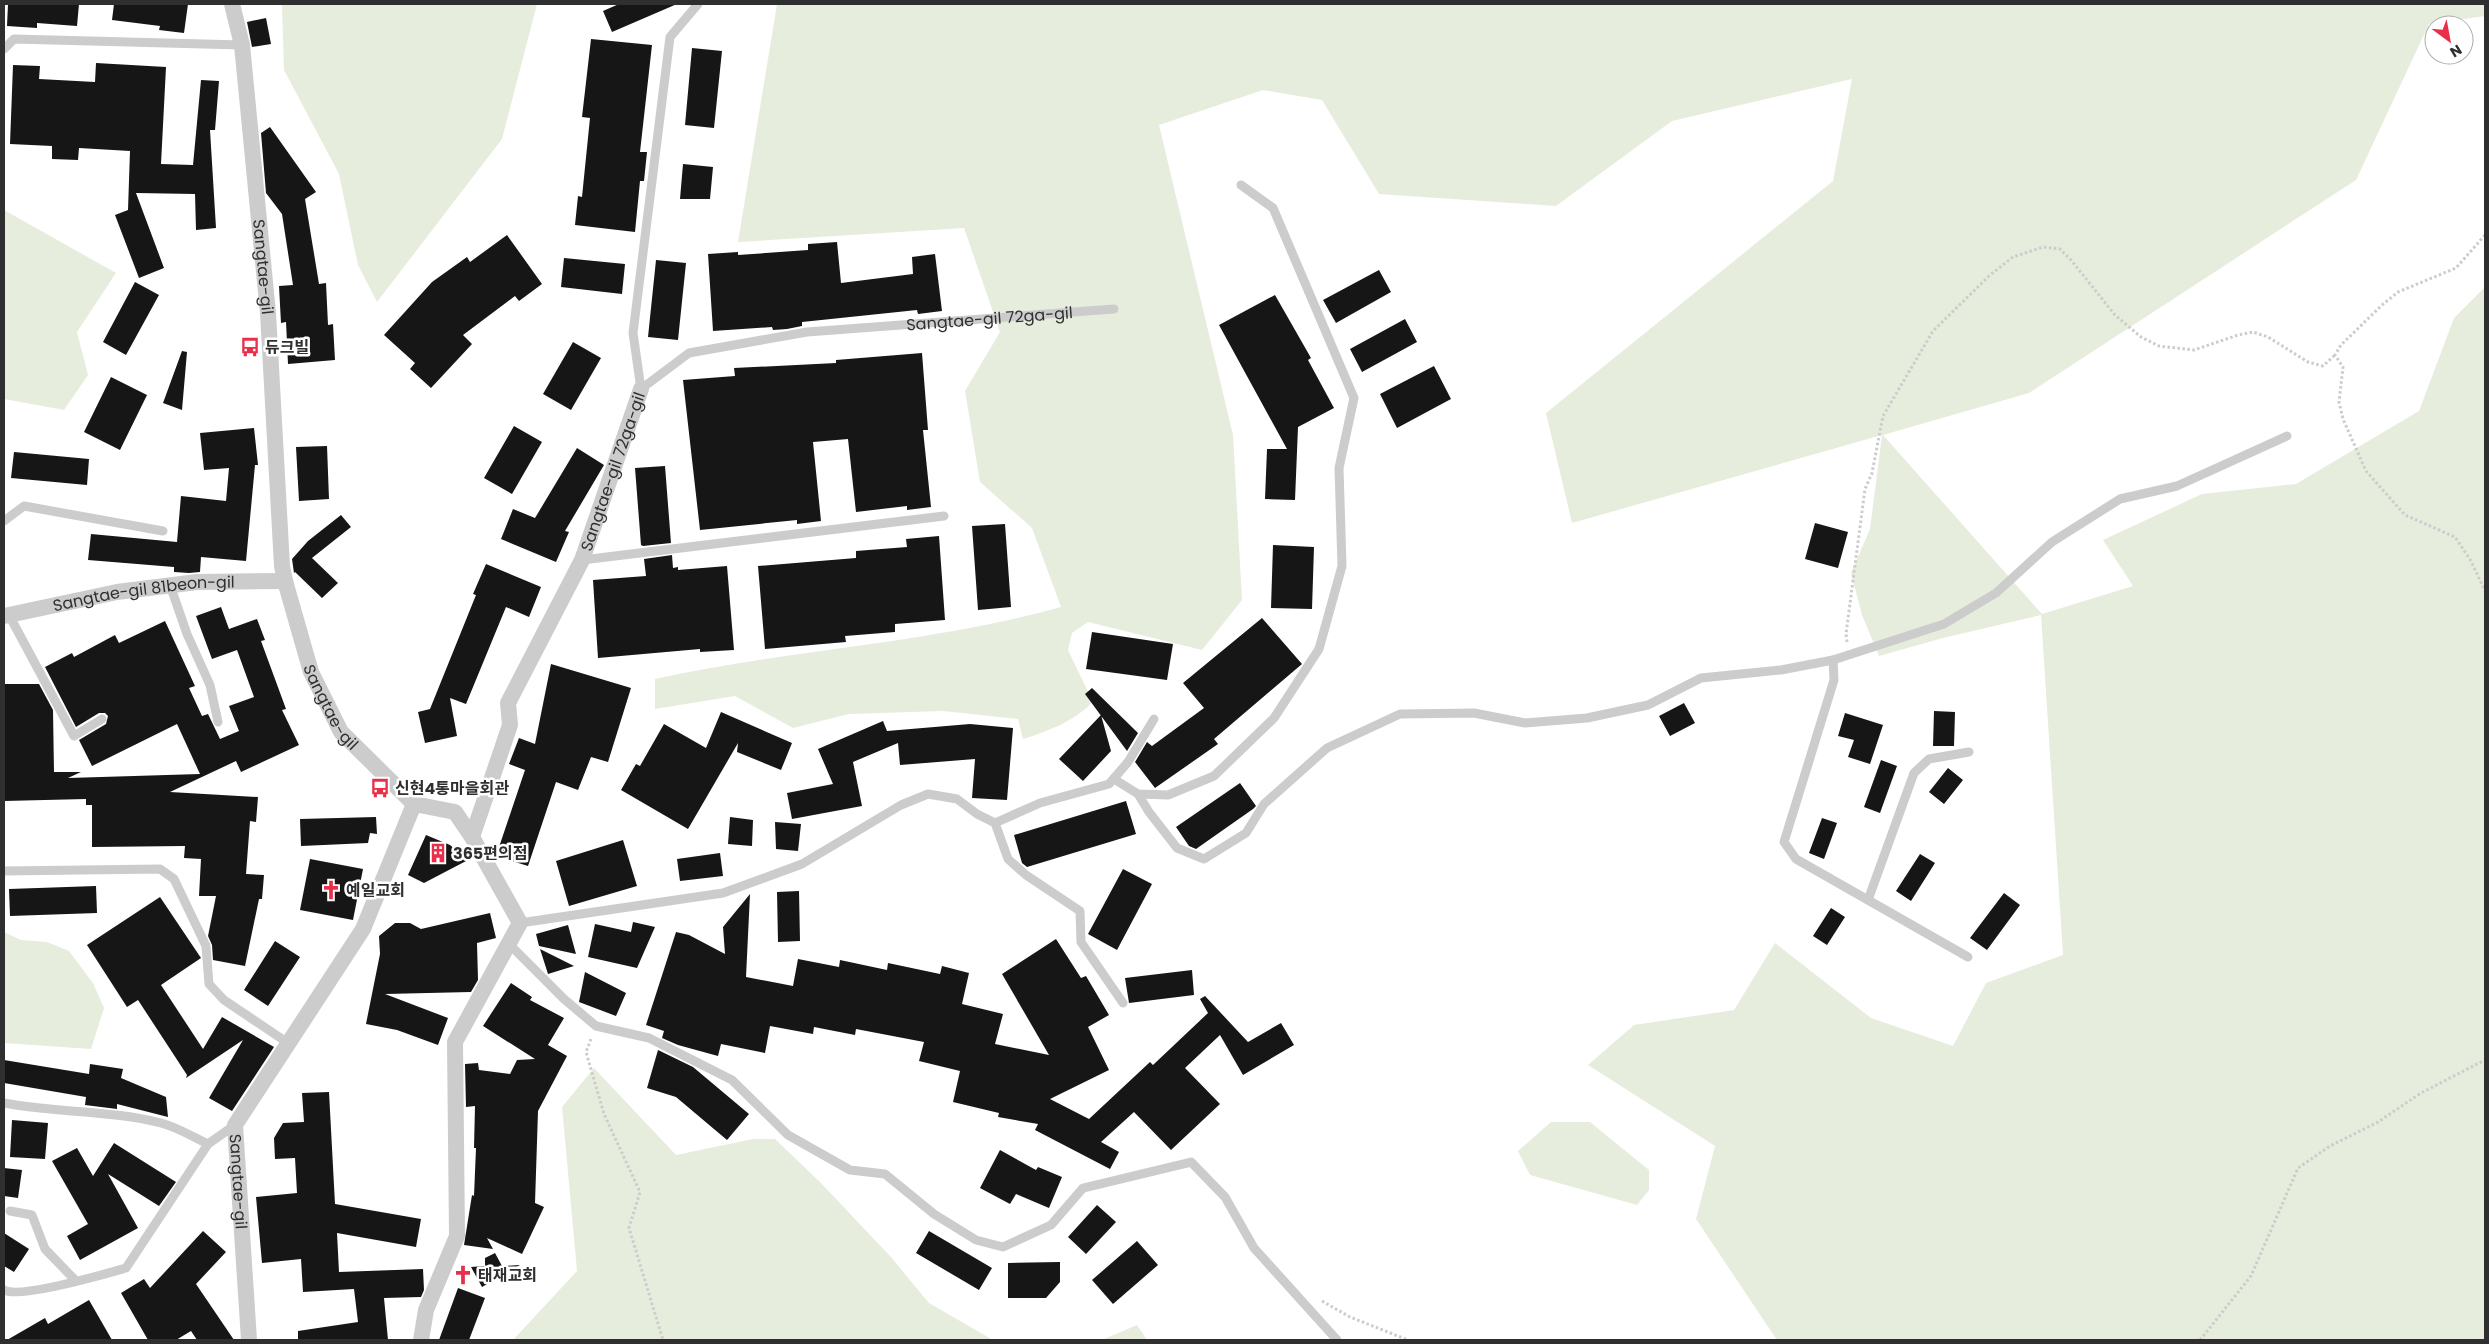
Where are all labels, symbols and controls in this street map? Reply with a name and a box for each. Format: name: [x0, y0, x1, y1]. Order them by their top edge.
north arrow: [2424, 15, 2474, 65]
text: N: [2446, 40, 2466, 62]
street label: Sangtae-gil: [247, 218, 280, 315]
street label: Sangtae-gil 72ga-gil: [905, 301, 1074, 336]
bus stop icon: 듀크빌: [239, 336, 261, 358]
place label: 듀크빌: [265, 336, 309, 359]
street label: Sangtae-gil 72ga-gil: [574, 389, 651, 554]
street label: Sangtae-gil 81beon-gil: [51, 570, 235, 617]
street label: Sangtae-gil: [298, 662, 364, 755]
bus stop icon: 신현4통마을회관: [369, 777, 391, 799]
place label: 신현4통마을회관: [395, 777, 509, 800]
building icon: 365편의점: [427, 842, 449, 864]
place label: 365편의점: [453, 842, 527, 865]
church icon: 예일교회: [320, 879, 342, 901]
place label: 예일교회: [346, 879, 405, 902]
street label: Sangtae-gil: [224, 1133, 253, 1230]
church icon: 태재교회: [452, 1264, 474, 1286]
place label: 태재교회: [478, 1264, 537, 1287]

